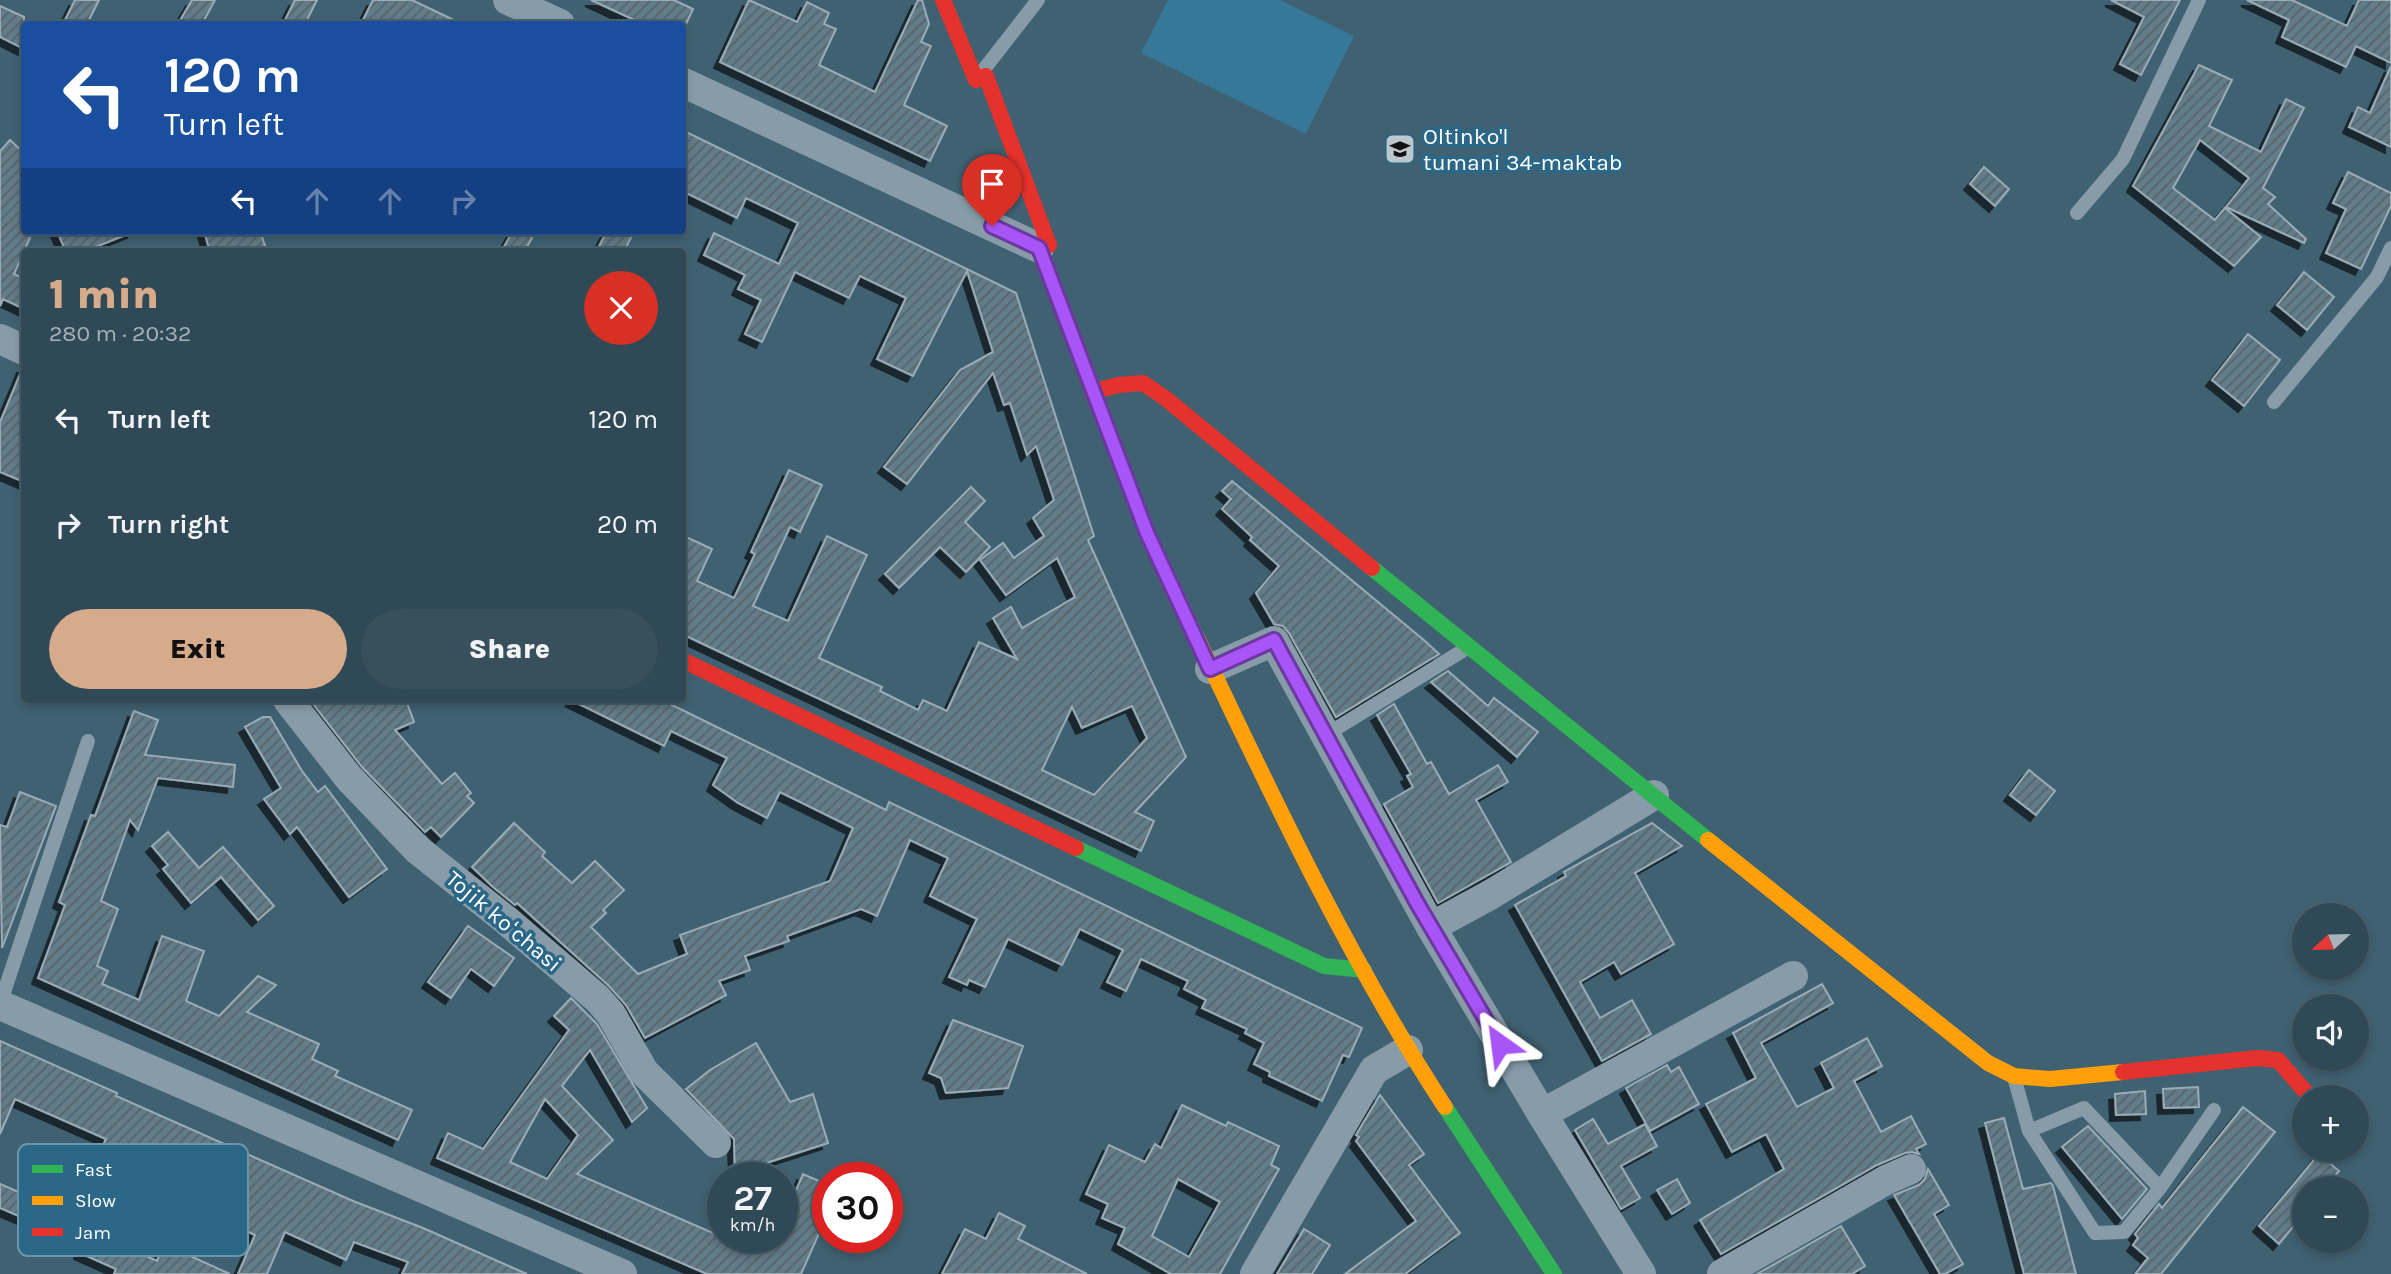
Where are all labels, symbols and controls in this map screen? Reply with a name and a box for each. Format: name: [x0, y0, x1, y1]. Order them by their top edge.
text: 120 m: [164, 47, 301, 104]
icon: left: [49, 49, 140, 140]
text: Turn left: [164, 106, 284, 143]
place label: Oltinko'l tumani 34-maktab: [1423, 123, 1622, 176]
school or university icon: Oltinko'l tumani 34-maktab: [1383, 132, 1417, 166]
pin: [962, 154, 1022, 226]
icon: arrive: [973, 165, 1011, 203]
icon: left: [225, 182, 263, 220]
icon: ahead: [298, 182, 336, 220]
icon: ahead: [371, 182, 409, 220]
icon: right: [444, 182, 482, 220]
text: 1 min: [49, 269, 159, 319]
button: close: [584, 271, 658, 345]
text: 280 m · 20:32: [49, 320, 191, 347]
icon: left: [49, 401, 87, 439]
text: Turn left: [108, 404, 210, 435]
text: 120 m: [588, 404, 658, 435]
icon: right: [49, 506, 87, 544]
text: Turn right: [108, 509, 229, 540]
text: 20 m: [597, 509, 658, 540]
button: Exit: [49, 609, 347, 689]
button: Share: [361, 609, 658, 689]
street label: Tojik koʻchasi: [440, 865, 567, 978]
north arrow: [2292, 903, 2370, 980]
map controls: [2292, 903, 2369, 1253]
button: sound: [2292, 994, 2369, 1071]
position arrow: [1463, 1007, 1537, 1081]
button: +: [2292, 1085, 2369, 1162]
legend: [18, 1144, 248, 1256]
text: Fast: [75, 1159, 112, 1181]
speed limit sign: 30: [812, 1162, 903, 1253]
button: −: [2292, 1176, 2369, 1253]
text: 27: [733, 1178, 772, 1219]
text: Slow: [75, 1190, 116, 1212]
text: km/h: [730, 1214, 775, 1236]
text: Jam: [75, 1222, 111, 1244]

